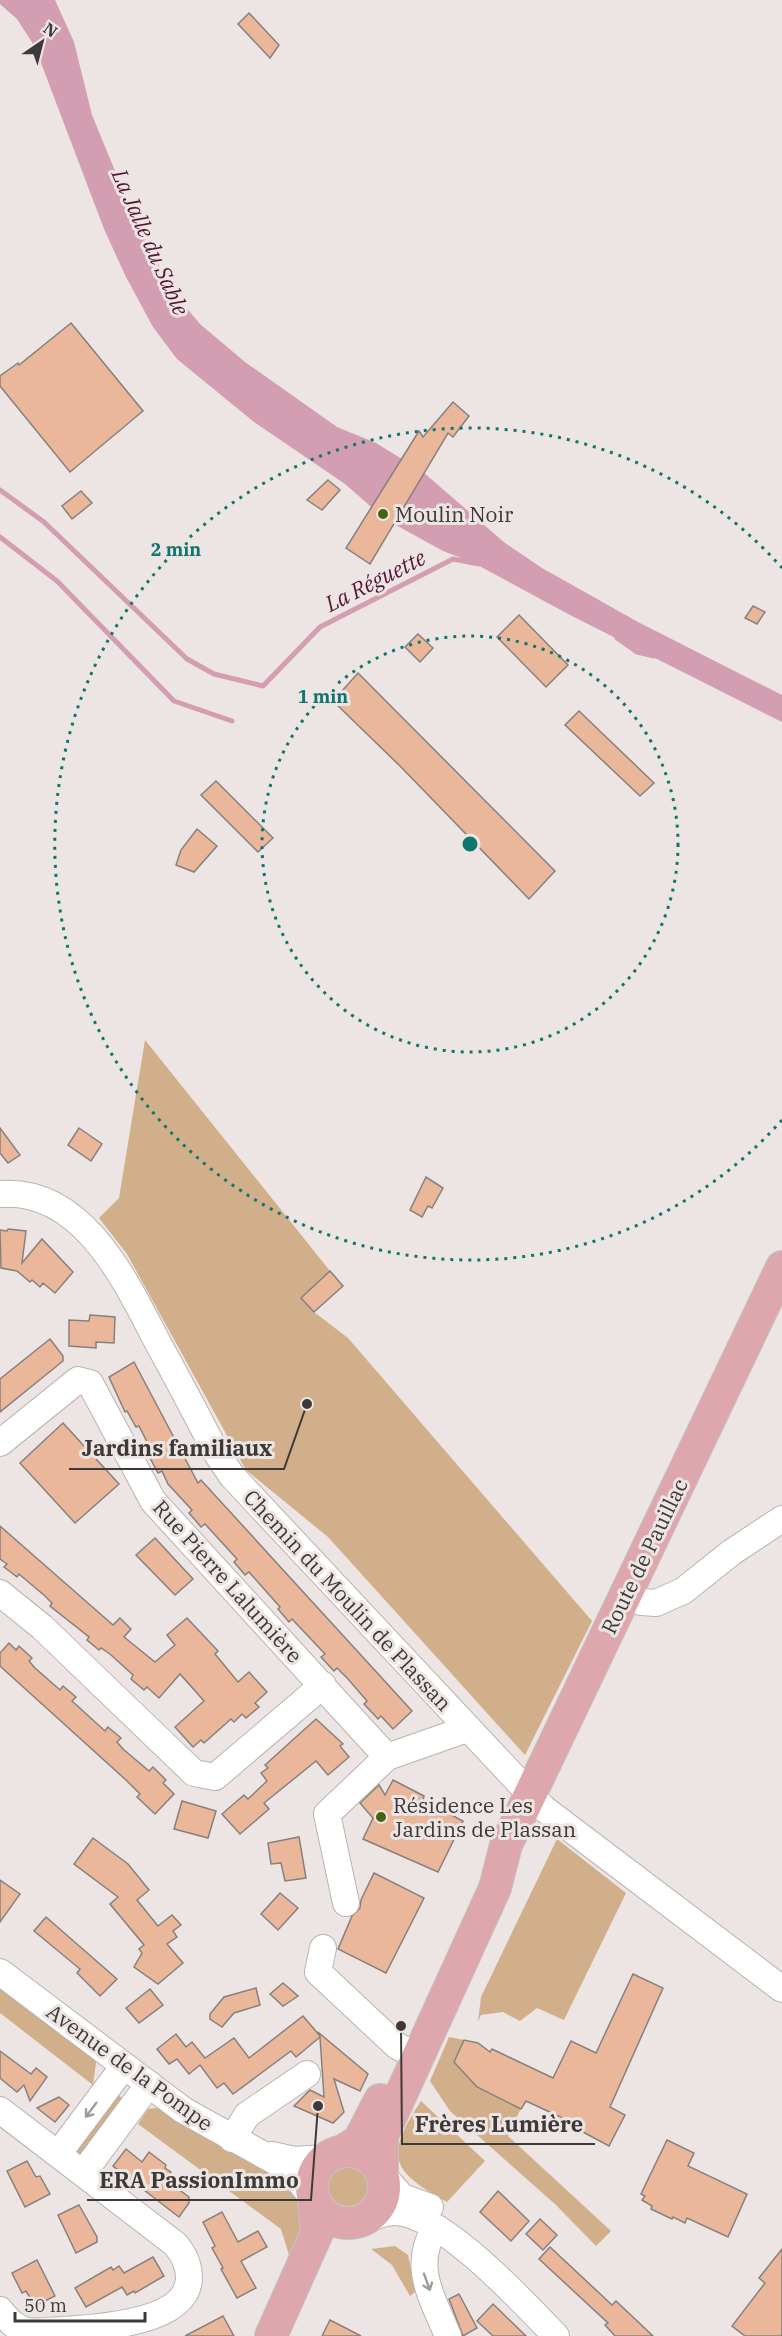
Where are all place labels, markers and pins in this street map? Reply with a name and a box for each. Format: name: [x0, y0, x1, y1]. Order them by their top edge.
place label: Moulin Noir: [395, 500, 514, 528]
marker: Moulin Noir: [376, 507, 390, 521]
centre of rings: [460, 834, 480, 854]
callout: Jardins familiaux: [69, 1429, 284, 1469]
place label: Résidence Les Jardins de Plassan: [393, 1791, 576, 1843]
marker: Résidence Les Jardins de Plassan: [374, 1810, 388, 1824]
callout: Frères Lumière: [402, 2104, 595, 2144]
callout: ERA PassionImmo: [87, 2160, 311, 2200]

